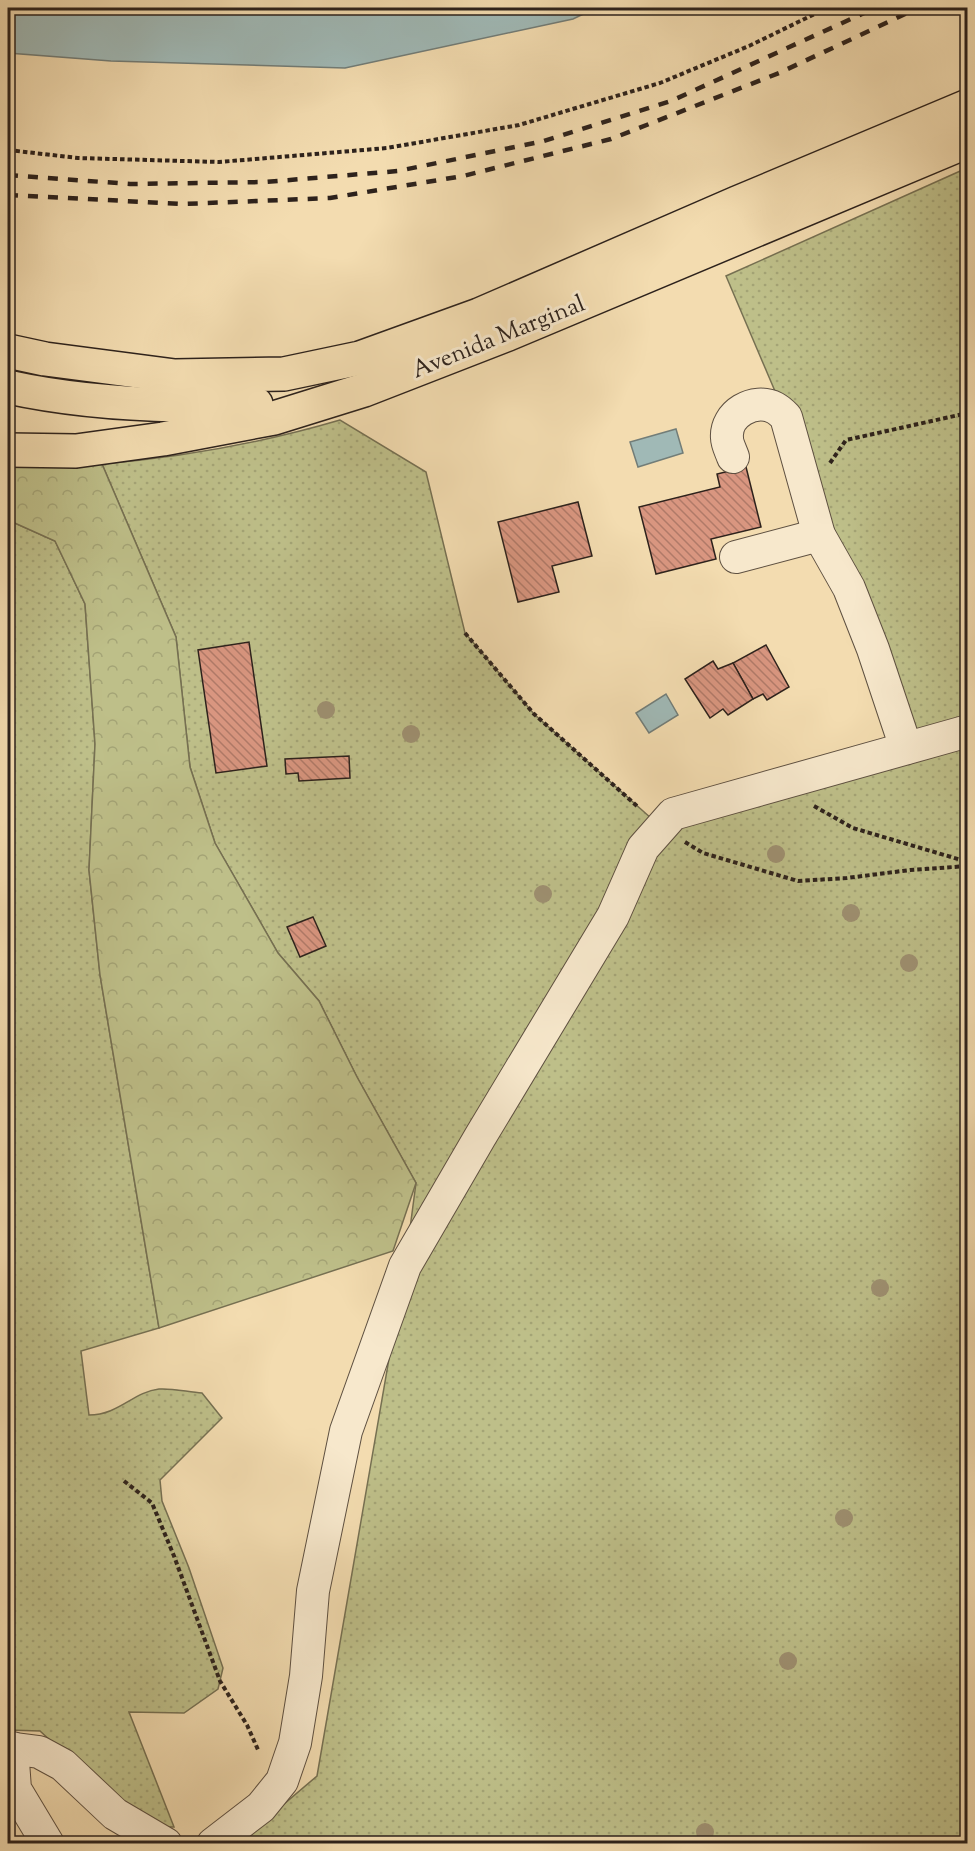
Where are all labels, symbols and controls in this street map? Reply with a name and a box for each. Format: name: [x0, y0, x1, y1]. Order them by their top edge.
street label: Avenida Marginal: [407, 287, 591, 388]

